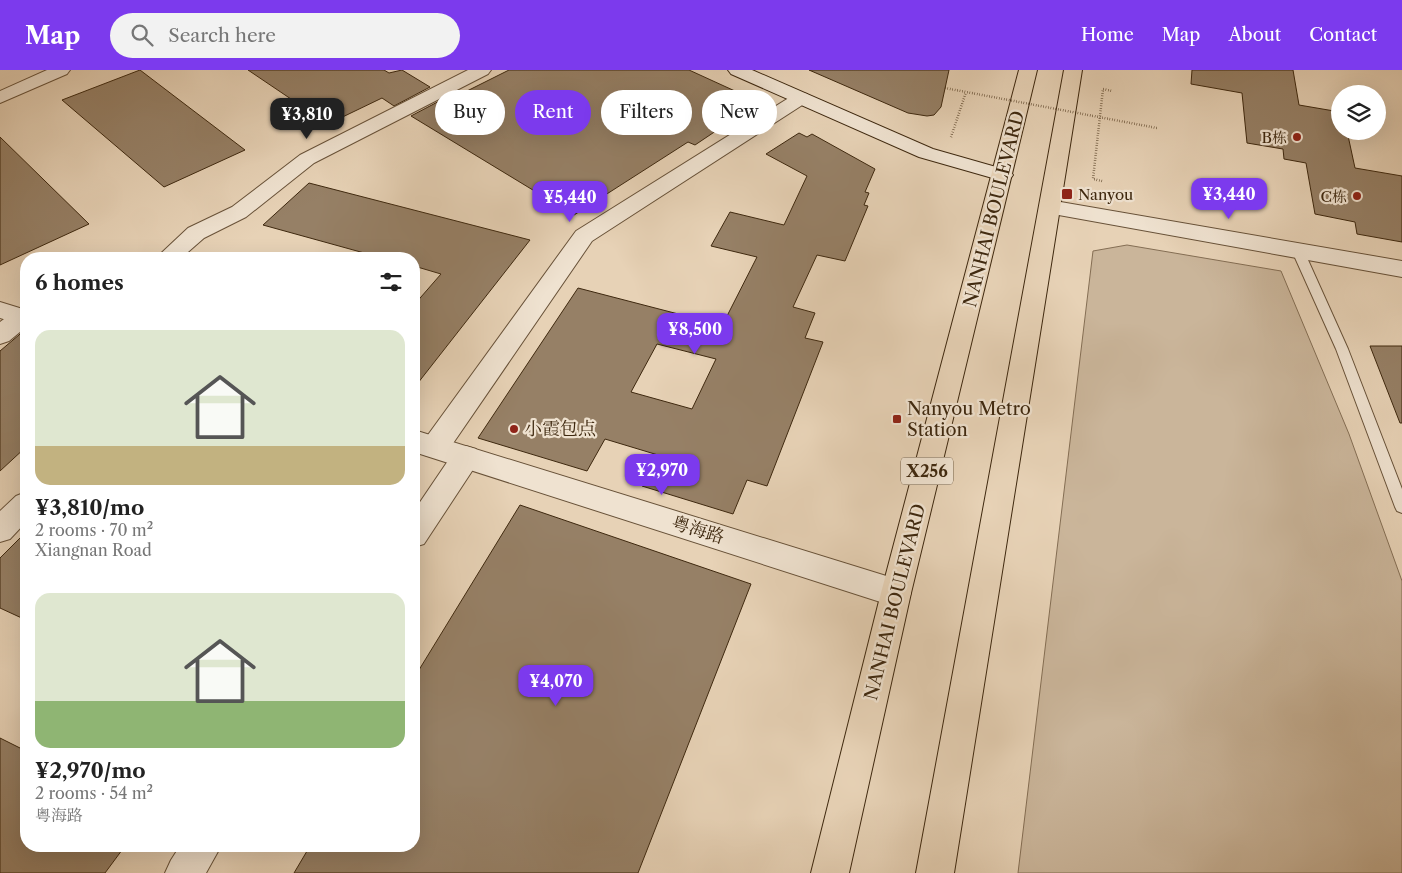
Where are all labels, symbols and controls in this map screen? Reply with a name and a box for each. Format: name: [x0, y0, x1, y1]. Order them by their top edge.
search box: [110, 13, 460, 58]
text: Map: [25, 21, 80, 50]
icon: search: [128, 21, 156, 49]
text: Search here: [168, 24, 276, 47]
text: Home: [1081, 24, 1134, 46]
text: Map: [1162, 24, 1200, 46]
text: About: [1228, 24, 1281, 46]
text: Contact: [1309, 24, 1377, 46]
map controls: [1331, 85, 1386, 140]
button: layers: [1331, 85, 1386, 140]
chip: Buy: [435, 90, 505, 135]
chip: Rent: [515, 90, 591, 135]
chip: Filters: [601, 90, 692, 135]
chip: New: [702, 90, 777, 135]
pin: ¥3,810: [266, 98, 348, 140]
text: ¥3,810: [281, 104, 333, 124]
street label: NANHAI BOULEVARD: [959, 109, 1029, 309]
place label: B栋: [1262, 128, 1287, 147]
marker: B栋: [1291, 131, 1303, 143]
pin: ¥3,440: [1188, 178, 1270, 220]
pin: ¥5,440: [529, 180, 611, 223]
text: ¥3,440: [1202, 184, 1256, 204]
place label: Nanyou: [1078, 185, 1133, 204]
text: ¥5,440: [543, 187, 597, 207]
marker: Nanyou: [1060, 187, 1074, 201]
place label: C栋: [1320, 187, 1347, 206]
marker: C栋: [1351, 190, 1363, 202]
icon: filters: [377, 268, 405, 296]
text: 6 homes: [35, 270, 124, 295]
pin: ¥8,500: [654, 312, 736, 355]
text: ¥8,500: [668, 319, 722, 339]
icon: home: [175, 362, 265, 452]
place label: Nanyou Metro Station: [907, 398, 1031, 441]
marker: Nanyou Metro Station: [891, 413, 903, 425]
place label: 小霞包点: [524, 418, 596, 440]
marker: 小霞包点: [508, 423, 520, 435]
pin: ¥2,970: [621, 454, 703, 496]
road number: X256: [901, 458, 953, 484]
text: ¥2,970: [636, 460, 688, 480]
text: ¥3,810/mo: [35, 495, 144, 520]
street label: NANHAI BOULEVARD: [860, 502, 930, 702]
street label: 粤海路: [669, 512, 727, 548]
text: 2 rooms · 70 m²: [35, 520, 153, 540]
text: Xiangnan Road: [35, 540, 152, 560]
icon: home: [175, 626, 265, 716]
pin: ¥4,070: [515, 664, 597, 707]
text: ¥4,070: [529, 671, 583, 691]
text: ¥2,970/mo: [35, 758, 146, 783]
text: 2 rooms · 54 m²: [35, 783, 153, 803]
text: 粤海路: [35, 805, 83, 825]

